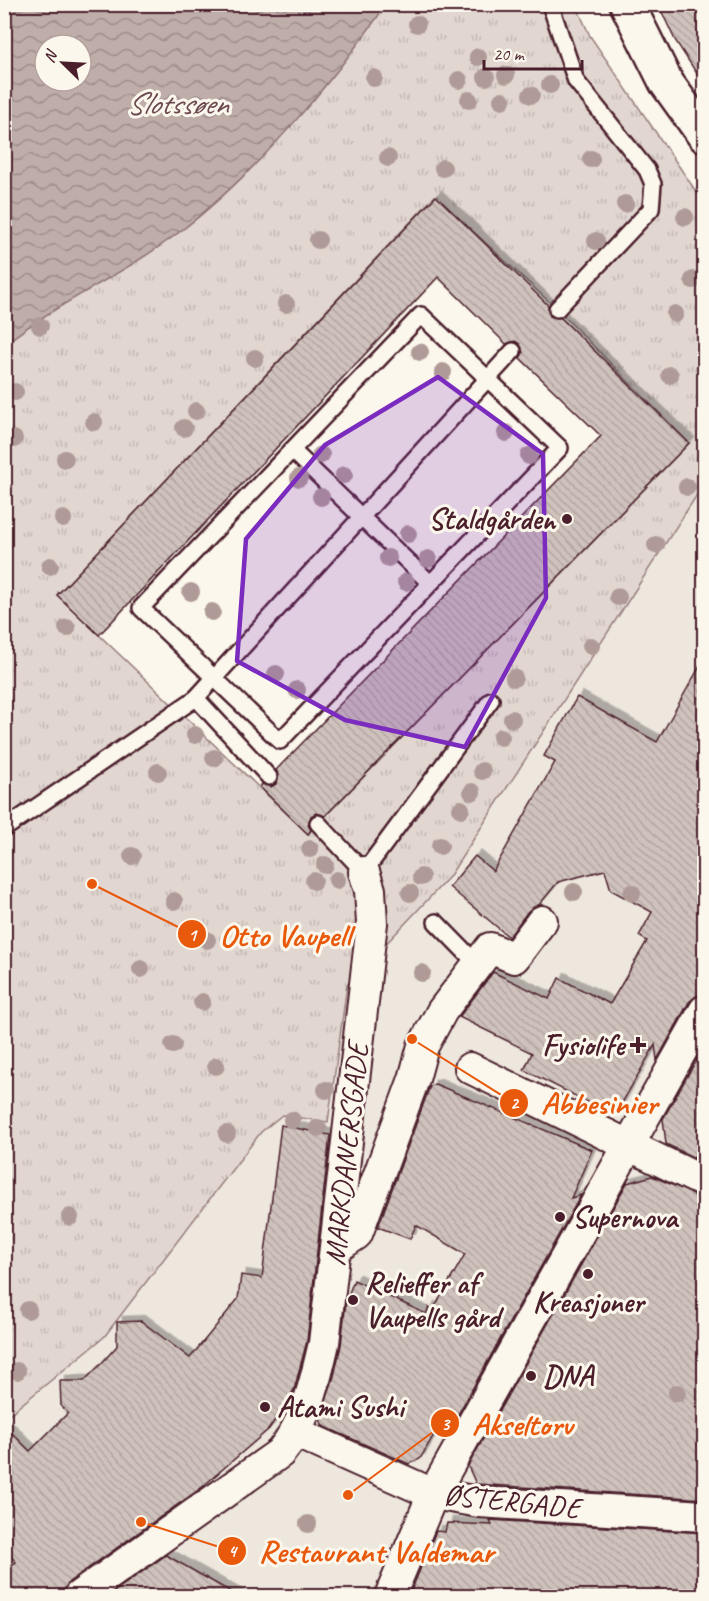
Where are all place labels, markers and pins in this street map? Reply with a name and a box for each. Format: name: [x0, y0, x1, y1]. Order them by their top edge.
place label: Staldgården: [428, 500, 557, 538]
marker: Staldgården: [560, 512, 574, 526]
callout: Otto Vaupell: [177, 909, 362, 959]
place label: Fysiolife: [542, 1026, 627, 1064]
marker: Fysiolife: [629, 1036, 647, 1054]
callout: Abbesinier: [499, 1078, 669, 1128]
place label: Supernova: [572, 1198, 680, 1236]
marker: Supernova: [553, 1210, 567, 1224]
place label: Relieffer af Vaupells gård: [365, 1264, 504, 1336]
marker: Kreasjoner: [581, 1267, 595, 1281]
place label: Kreasjoner: [533, 1283, 647, 1321]
marker: Relieffer af Vaupells gård: [346, 1293, 360, 1307]
place label: DNA: [543, 1357, 596, 1395]
marker: DNA: [524, 1369, 538, 1383]
place label: Atami Sushi: [277, 1388, 408, 1426]
callout: Akseltorv: [430, 1398, 584, 1448]
marker: Atami Sushi: [258, 1400, 272, 1414]
callout: Restaurant Valdemar: [217, 1526, 505, 1576]

